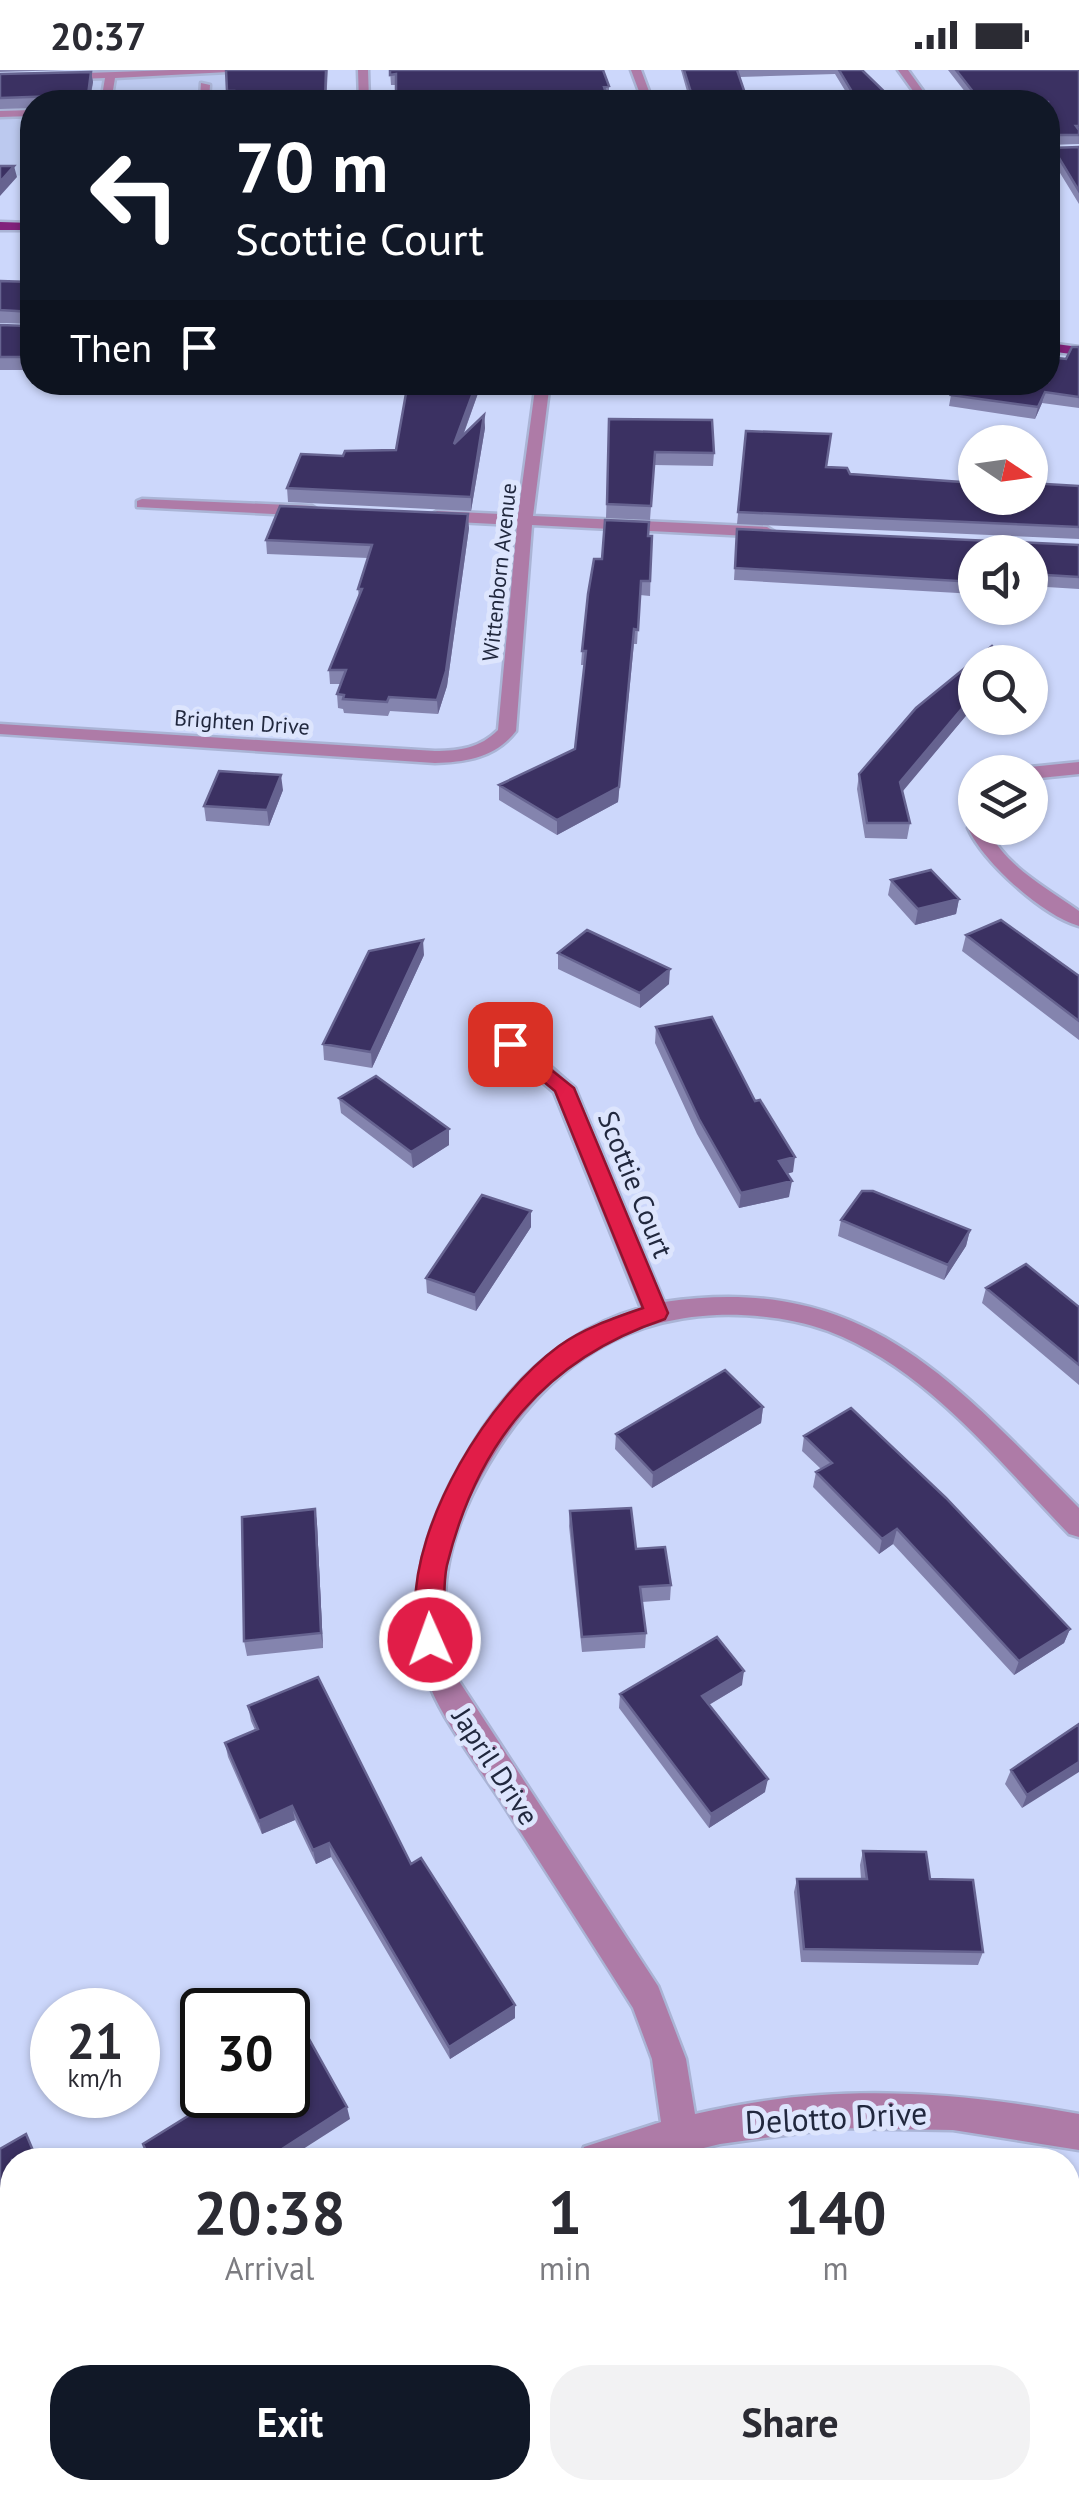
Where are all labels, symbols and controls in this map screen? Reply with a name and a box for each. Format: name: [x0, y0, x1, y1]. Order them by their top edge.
text: 20:37: [50, 11, 146, 60]
text: 70 m: [235, 121, 388, 211]
icon: left: [70, 130, 200, 260]
text: Scottie Court: [235, 209, 484, 267]
icon: arrive: [172, 320, 227, 375]
text: Then: [70, 323, 152, 372]
north arrow: [958, 425, 1048, 515]
map controls: [958, 425, 1048, 845]
street label: Wittenborn Avenue: [476, 481, 522, 663]
button: sound: [958, 535, 1048, 625]
button: search: [958, 645, 1048, 735]
street label: Brighten Drive: [173, 703, 311, 741]
button: layers: [958, 755, 1048, 845]
pin: [468, 1002, 553, 1087]
icon: arrive: [483, 1017, 538, 1072]
street label: Scottie Court: [590, 1105, 682, 1263]
position arrow: [378, 1588, 482, 1692]
street label: Japril Drive: [444, 1699, 548, 1832]
speed limit sign: 30: [180, 1988, 310, 2118]
text: 21: [67, 2008, 123, 2073]
text: km/h: [68, 2062, 122, 2094]
street label: Delotto Drive: [744, 2091, 928, 2143]
text: 20:38: [193, 2173, 346, 2251]
text: 1: [548, 2173, 582, 2251]
text: 140: [785, 2173, 887, 2251]
text: Arrival: [225, 2247, 314, 2289]
text: min: [539, 2247, 591, 2289]
text: m: [823, 2247, 849, 2289]
button: Exit: [50, 2365, 530, 2480]
button: Share: [550, 2365, 1030, 2480]

